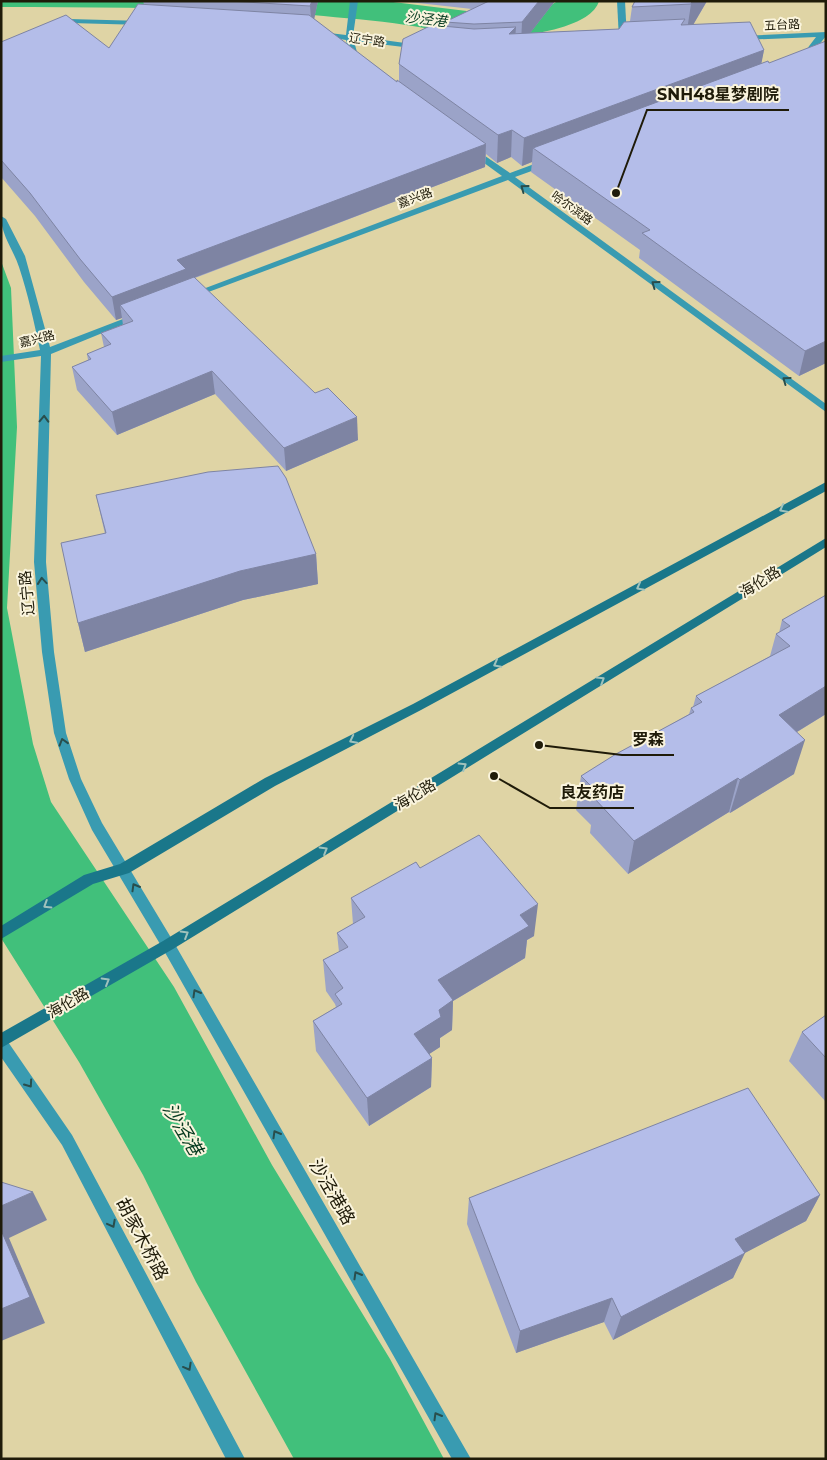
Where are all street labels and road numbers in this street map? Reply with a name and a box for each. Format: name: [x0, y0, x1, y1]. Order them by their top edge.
street label: 五台路: [764, 16, 800, 33]
street label: 辽宁路: [348, 30, 386, 49]
street label: 嘉兴路: [395, 184, 434, 211]
street label: 哈尔滨路: [548, 187, 596, 228]
street label: 嘉兴路: [18, 327, 56, 350]
street label: 海伦路: [736, 562, 784, 602]
street label: 辽宁路: [15, 570, 38, 616]
street label: 海伦路: [391, 775, 439, 814]
street label: 海伦路: [44, 983, 92, 1022]
street label: 沙泾港路: [304, 1155, 360, 1229]
street label: 胡家木桥路: [111, 1194, 173, 1284]

